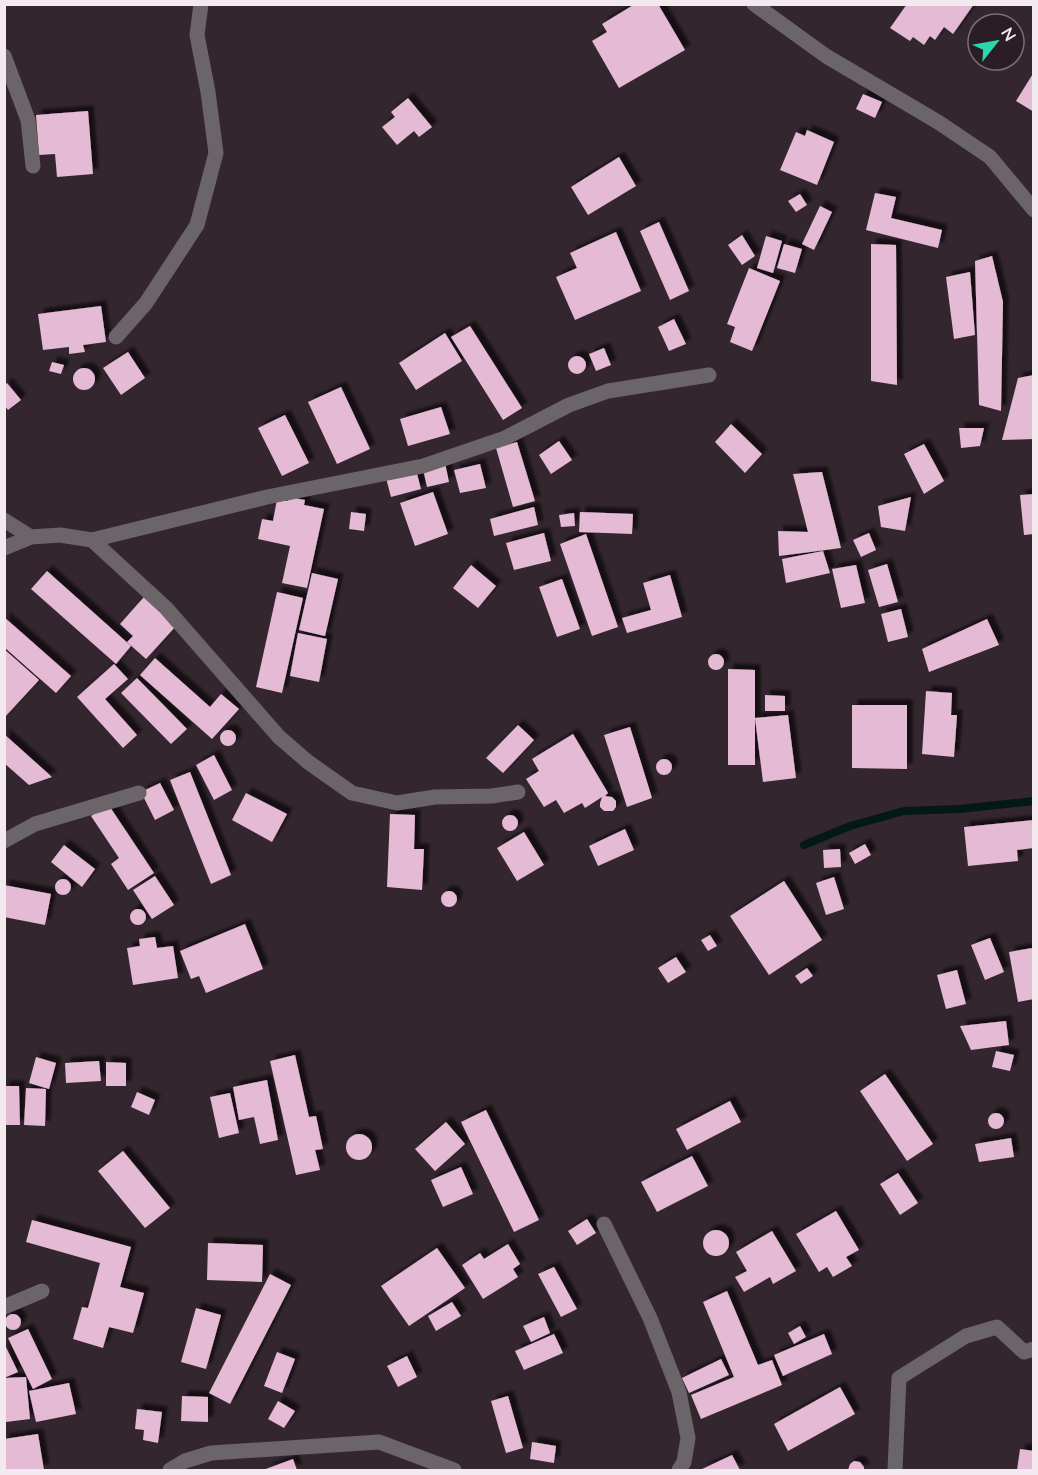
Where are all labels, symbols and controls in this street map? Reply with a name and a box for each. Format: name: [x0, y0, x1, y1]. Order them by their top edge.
north arrow: [966, 12, 1026, 72]
text: N: [998, 24, 1021, 44]

